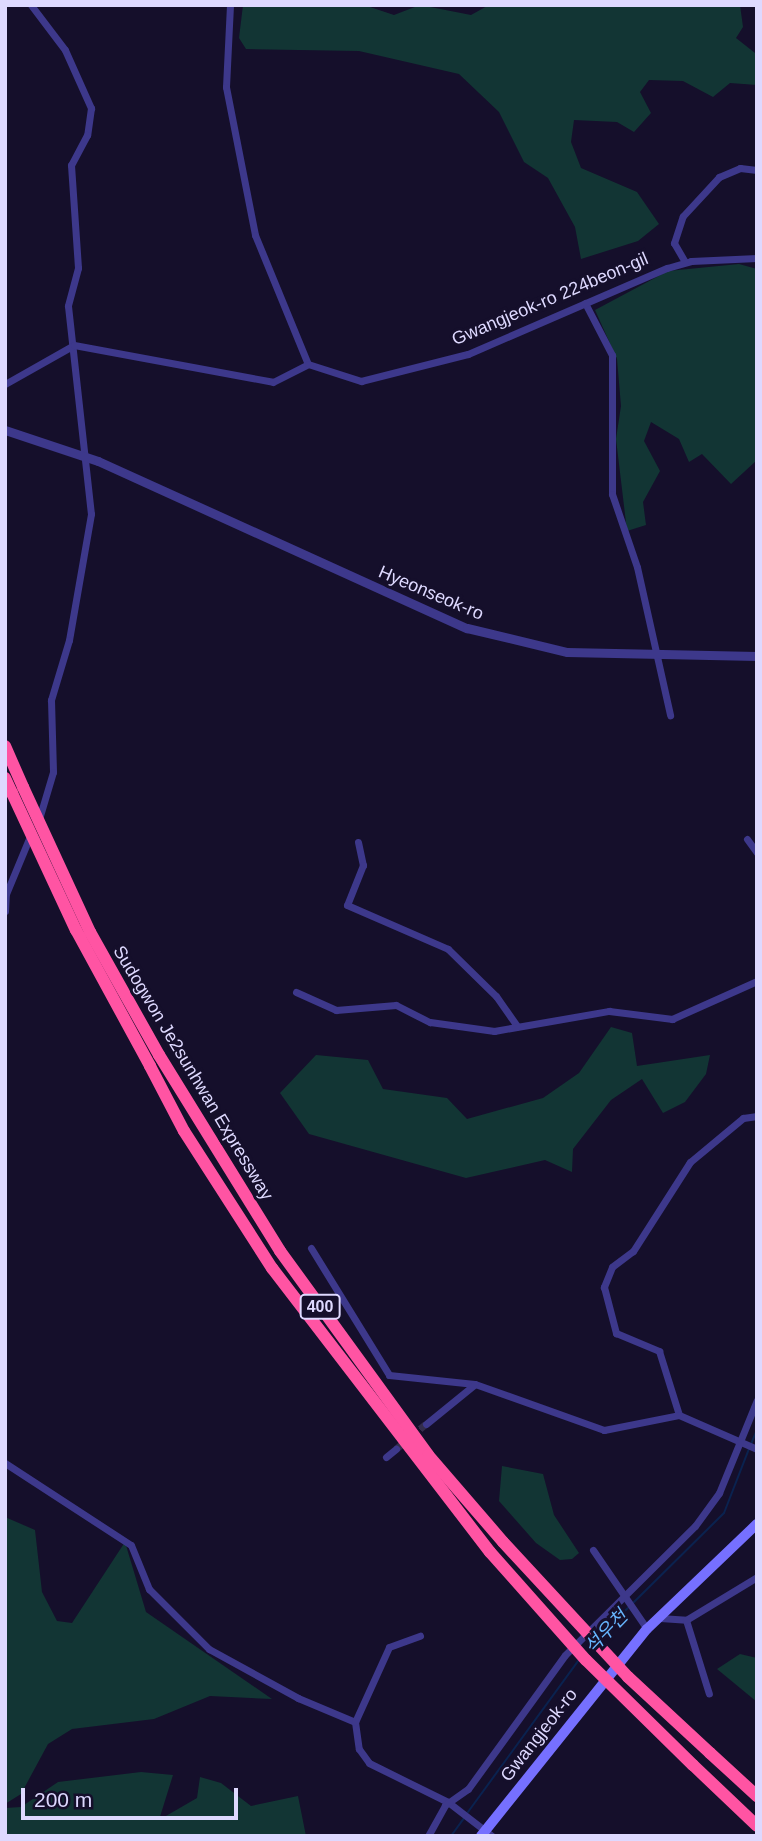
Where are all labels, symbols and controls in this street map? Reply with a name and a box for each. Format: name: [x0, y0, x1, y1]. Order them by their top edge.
street label: Gwangjeok-ro 224beon-gil: [449, 248, 651, 350]
street label: Hyeonseok-ro: [375, 561, 487, 625]
street label: Sudogwon Je2sunhwan Expressway: [108, 942, 278, 1204]
road number: 400: [299, 1294, 341, 1320]
water label: 석우천: [580, 1605, 632, 1659]
street label: Gwangjeok-ro: [496, 1684, 582, 1786]
scale bar: [24, 1774, 242, 1818]
text: 200 m: [34, 1788, 92, 1811]

